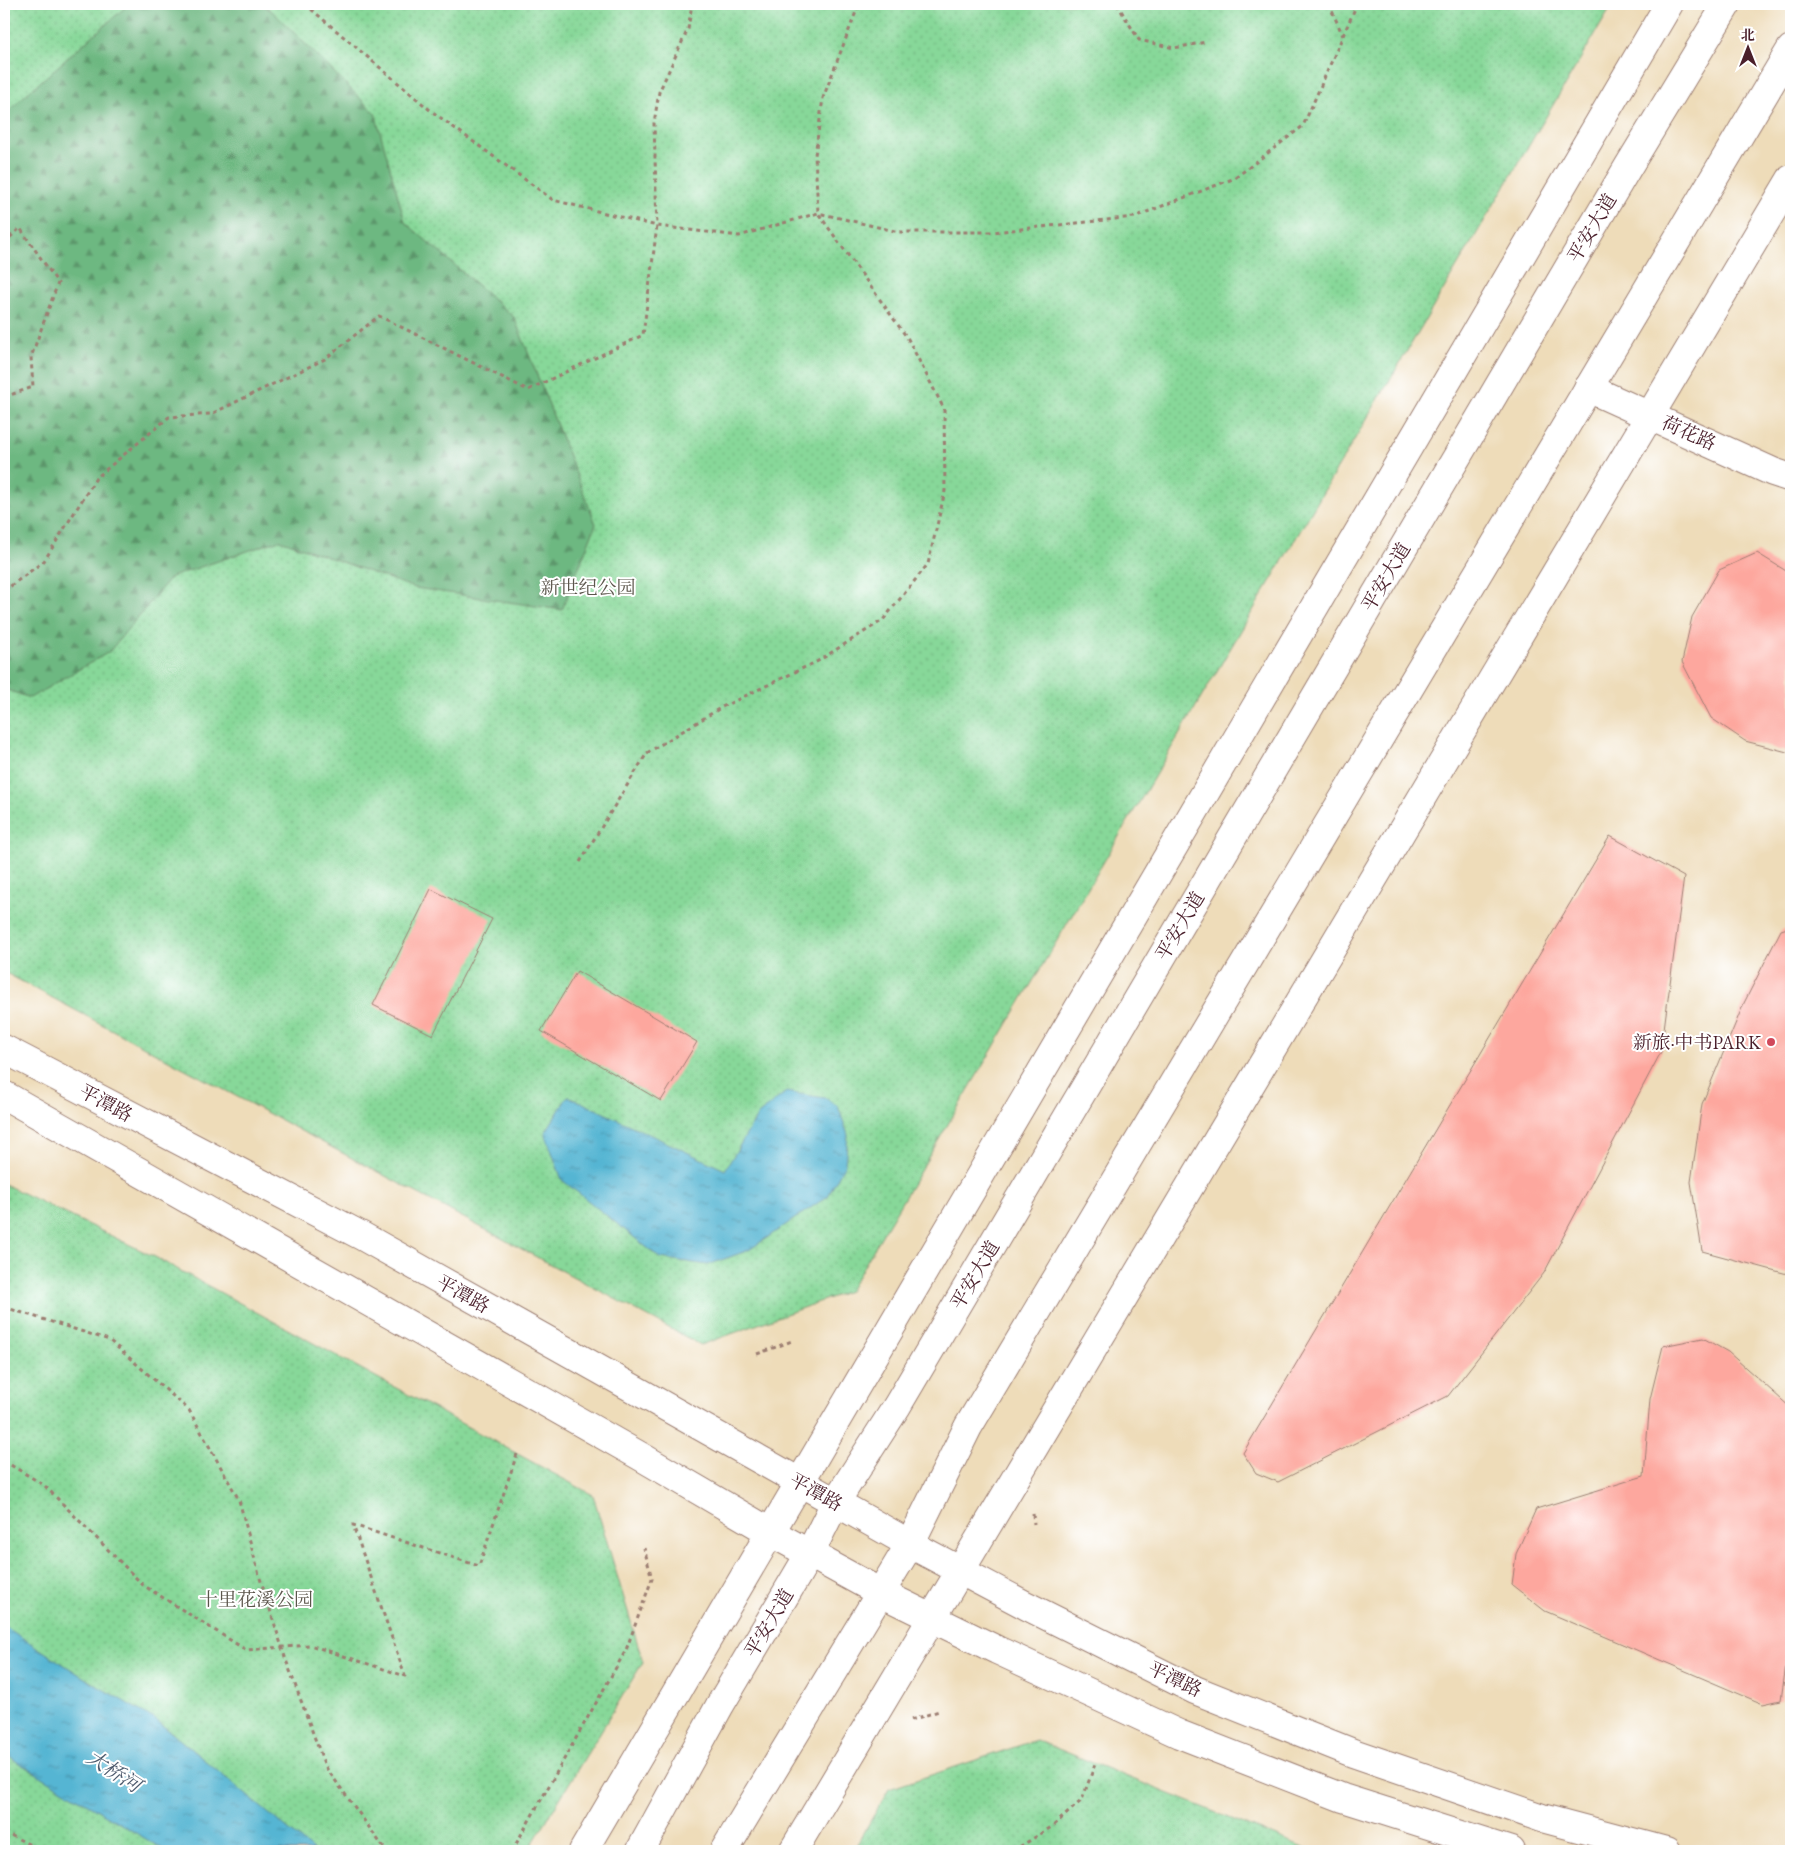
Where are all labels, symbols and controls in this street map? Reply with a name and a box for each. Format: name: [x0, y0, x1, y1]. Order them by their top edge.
north arrow: [1722, 22, 1772, 72]
text: 北: [1741, 26, 1755, 44]
street label: 平安大道: [1562, 189, 1622, 267]
street label: 荷花路: [1658, 410, 1720, 456]
street label: 平安大道: [1356, 538, 1416, 616]
park label: 新世纪公园: [540, 575, 636, 600]
street label: 平安大道: [1150, 887, 1210, 965]
place label: 新旅·中书PARK: [1633, 1030, 1762, 1055]
marker: 新旅·中书PARK: [1765, 1036, 1777, 1048]
street label: 平潭路: [75, 1079, 137, 1127]
street label: 平安大道: [945, 1236, 1005, 1314]
street label: 平潭路: [432, 1269, 494, 1319]
street label: 平潭路: [785, 1467, 847, 1517]
street label: 平安大道: [739, 1584, 799, 1662]
park label: 十里花溪公园: [199, 1587, 313, 1612]
street label: 平潭路: [1144, 1656, 1206, 1702]
water label: 大桥河: [82, 1744, 149, 1800]

